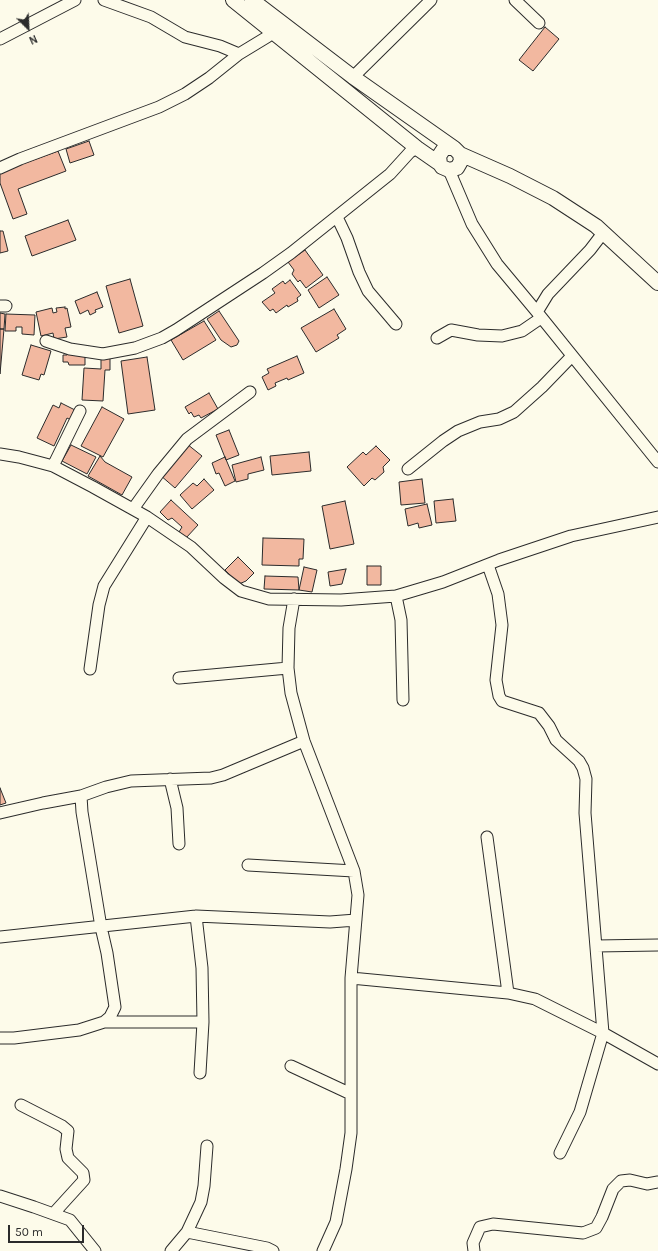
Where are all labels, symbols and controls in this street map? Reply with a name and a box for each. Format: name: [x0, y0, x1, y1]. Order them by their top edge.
north arrow: [8, 8, 48, 48]
text: N: [27, 32, 39, 47]
scale bar: [10, 1217, 86, 1243]
text: 50 m: [15, 1225, 43, 1239]

